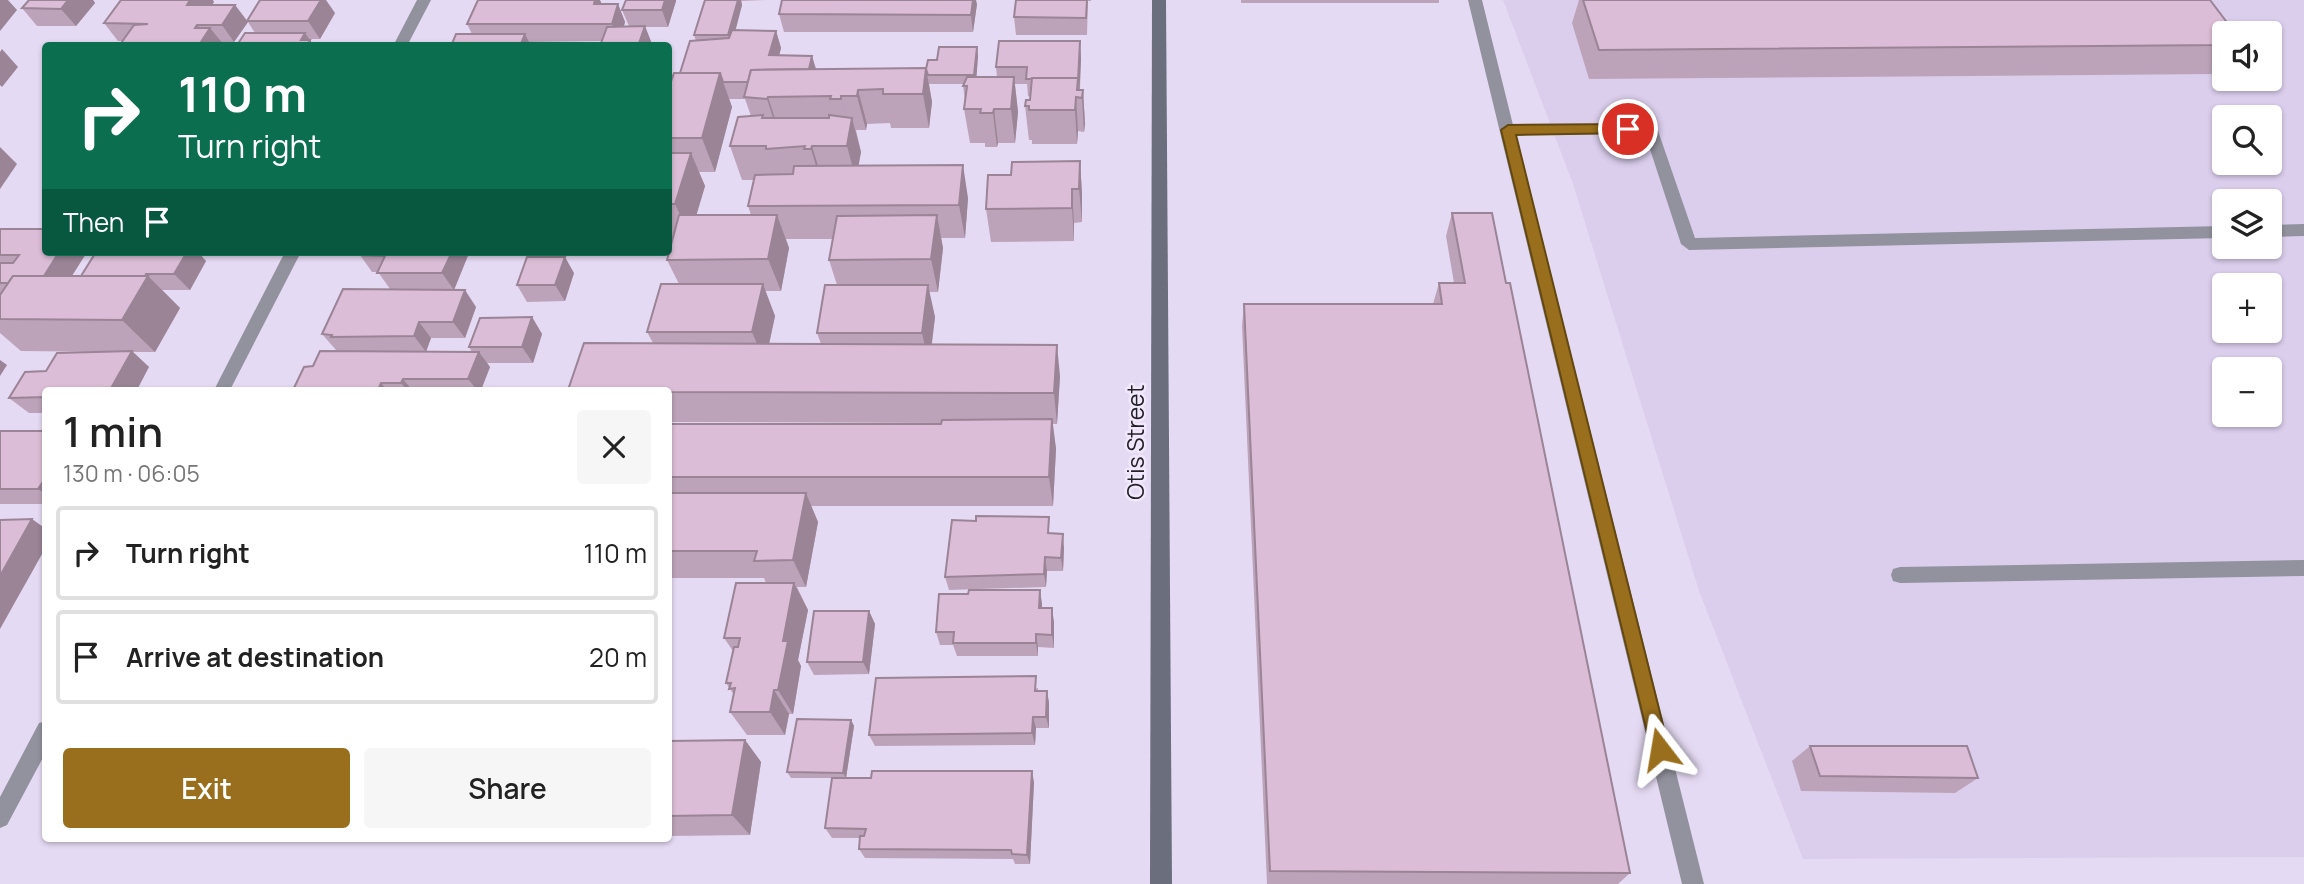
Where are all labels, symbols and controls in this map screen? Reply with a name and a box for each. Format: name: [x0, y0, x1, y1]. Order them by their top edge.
map controls: [2212, 21, 2282, 427]
button: sound: [2212, 21, 2282, 91]
text: 110 m: [178, 60, 307, 127]
icon: right: [63, 70, 154, 161]
pin: [1598, 99, 1658, 159]
button: search: [2212, 105, 2282, 175]
icon: arrive: [1609, 110, 1647, 148]
text: Turn right: [178, 124, 321, 168]
button: layers: [2212, 189, 2282, 259]
icon: arrive: [138, 203, 176, 241]
text: Then: [63, 204, 124, 240]
button: +: [2212, 273, 2282, 343]
button: −: [2212, 357, 2282, 427]
street label: Otis Street: [1119, 384, 1151, 500]
text: 1 min: [63, 402, 163, 460]
button: close: [577, 410, 651, 484]
text: 130 m · 06:05: [63, 457, 200, 489]
icon: right: [67, 534, 105, 572]
text: Turn right: [126, 535, 250, 571]
text: 110 m: [584, 535, 647, 571]
icon: arrive: [67, 638, 105, 676]
text: Arrive at destination: [126, 639, 384, 675]
text: 20 m: [589, 639, 647, 675]
position arrow: [1623, 712, 1697, 786]
button: Exit: [63, 748, 350, 828]
button: Share: [364, 748, 651, 828]

